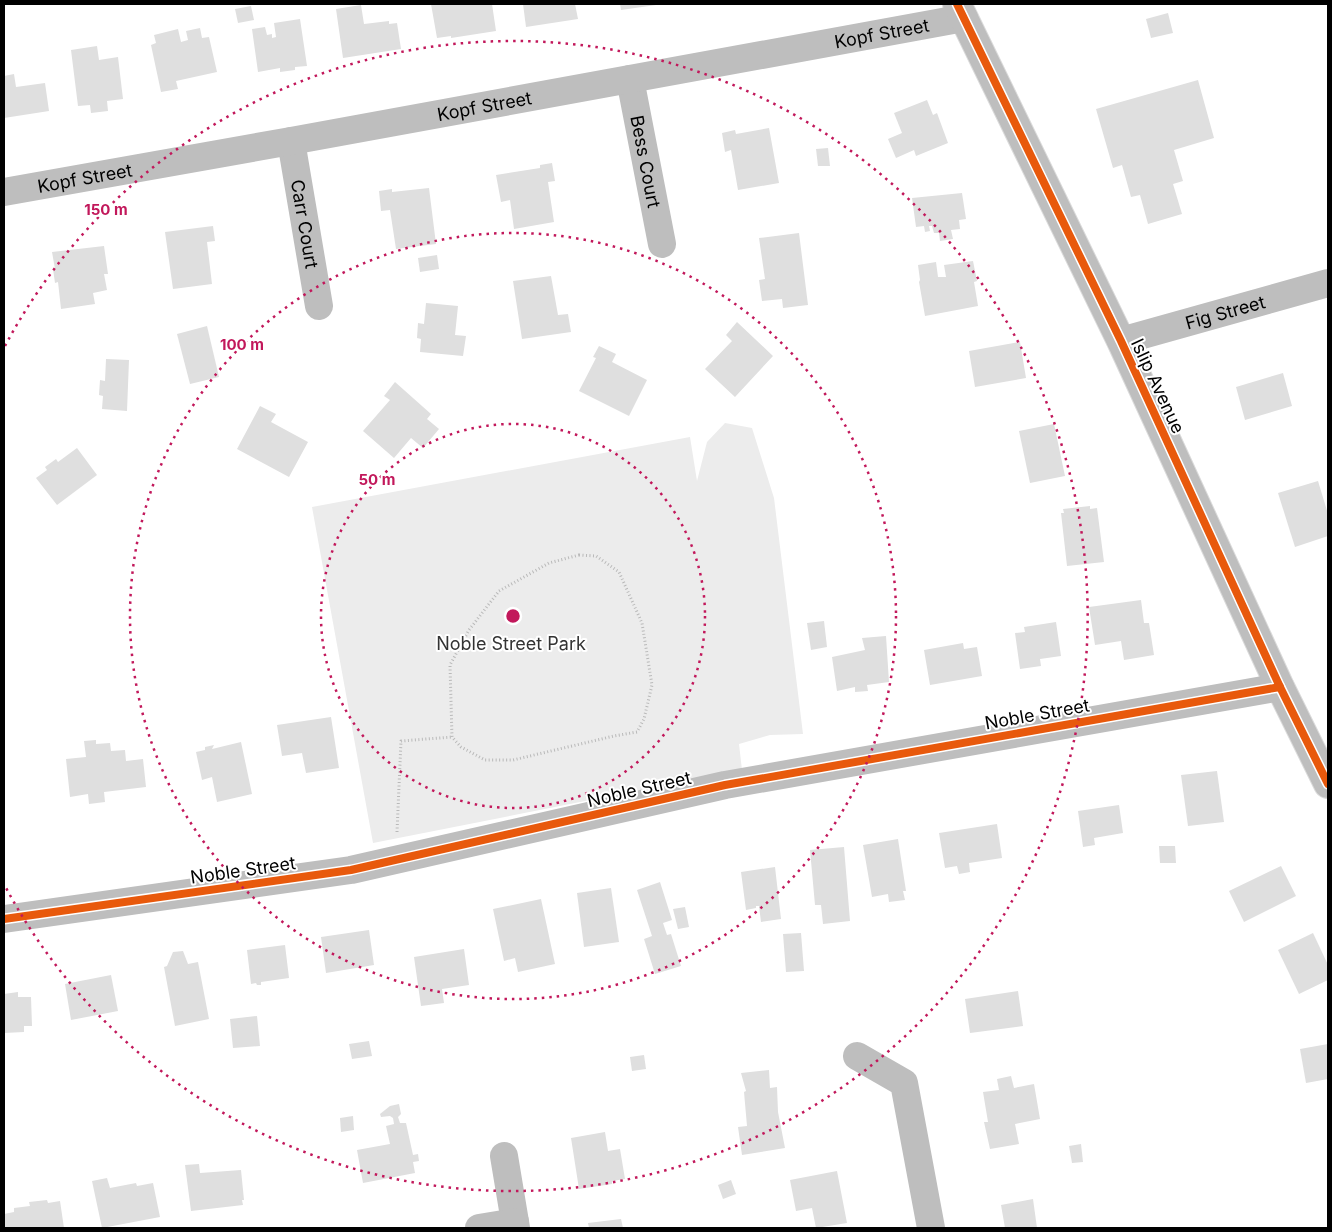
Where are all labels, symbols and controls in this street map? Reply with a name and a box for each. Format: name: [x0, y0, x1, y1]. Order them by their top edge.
street label: Kopf Street: [833, 14, 931, 52]
street label: Kopf Street: [435, 87, 533, 125]
street label: Bess Court: [627, 113, 665, 210]
street label: Kopf Street: [36, 159, 134, 196]
street label: Carr Court: [287, 178, 323, 270]
text: 150 m: [84, 200, 128, 219]
street label: Fig Street: [1183, 291, 1267, 333]
text: 100 m: [220, 335, 264, 354]
street label: Islip Avenue: [1127, 335, 1189, 437]
text: 50 m: [359, 470, 395, 489]
centre of rings: [504, 607, 522, 625]
park label: Noble Street Park: [436, 633, 586, 654]
street label: Noble Street: [983, 694, 1091, 734]
street label: Noble Street: [585, 767, 693, 811]
street label: Noble Street: [189, 852, 297, 888]

